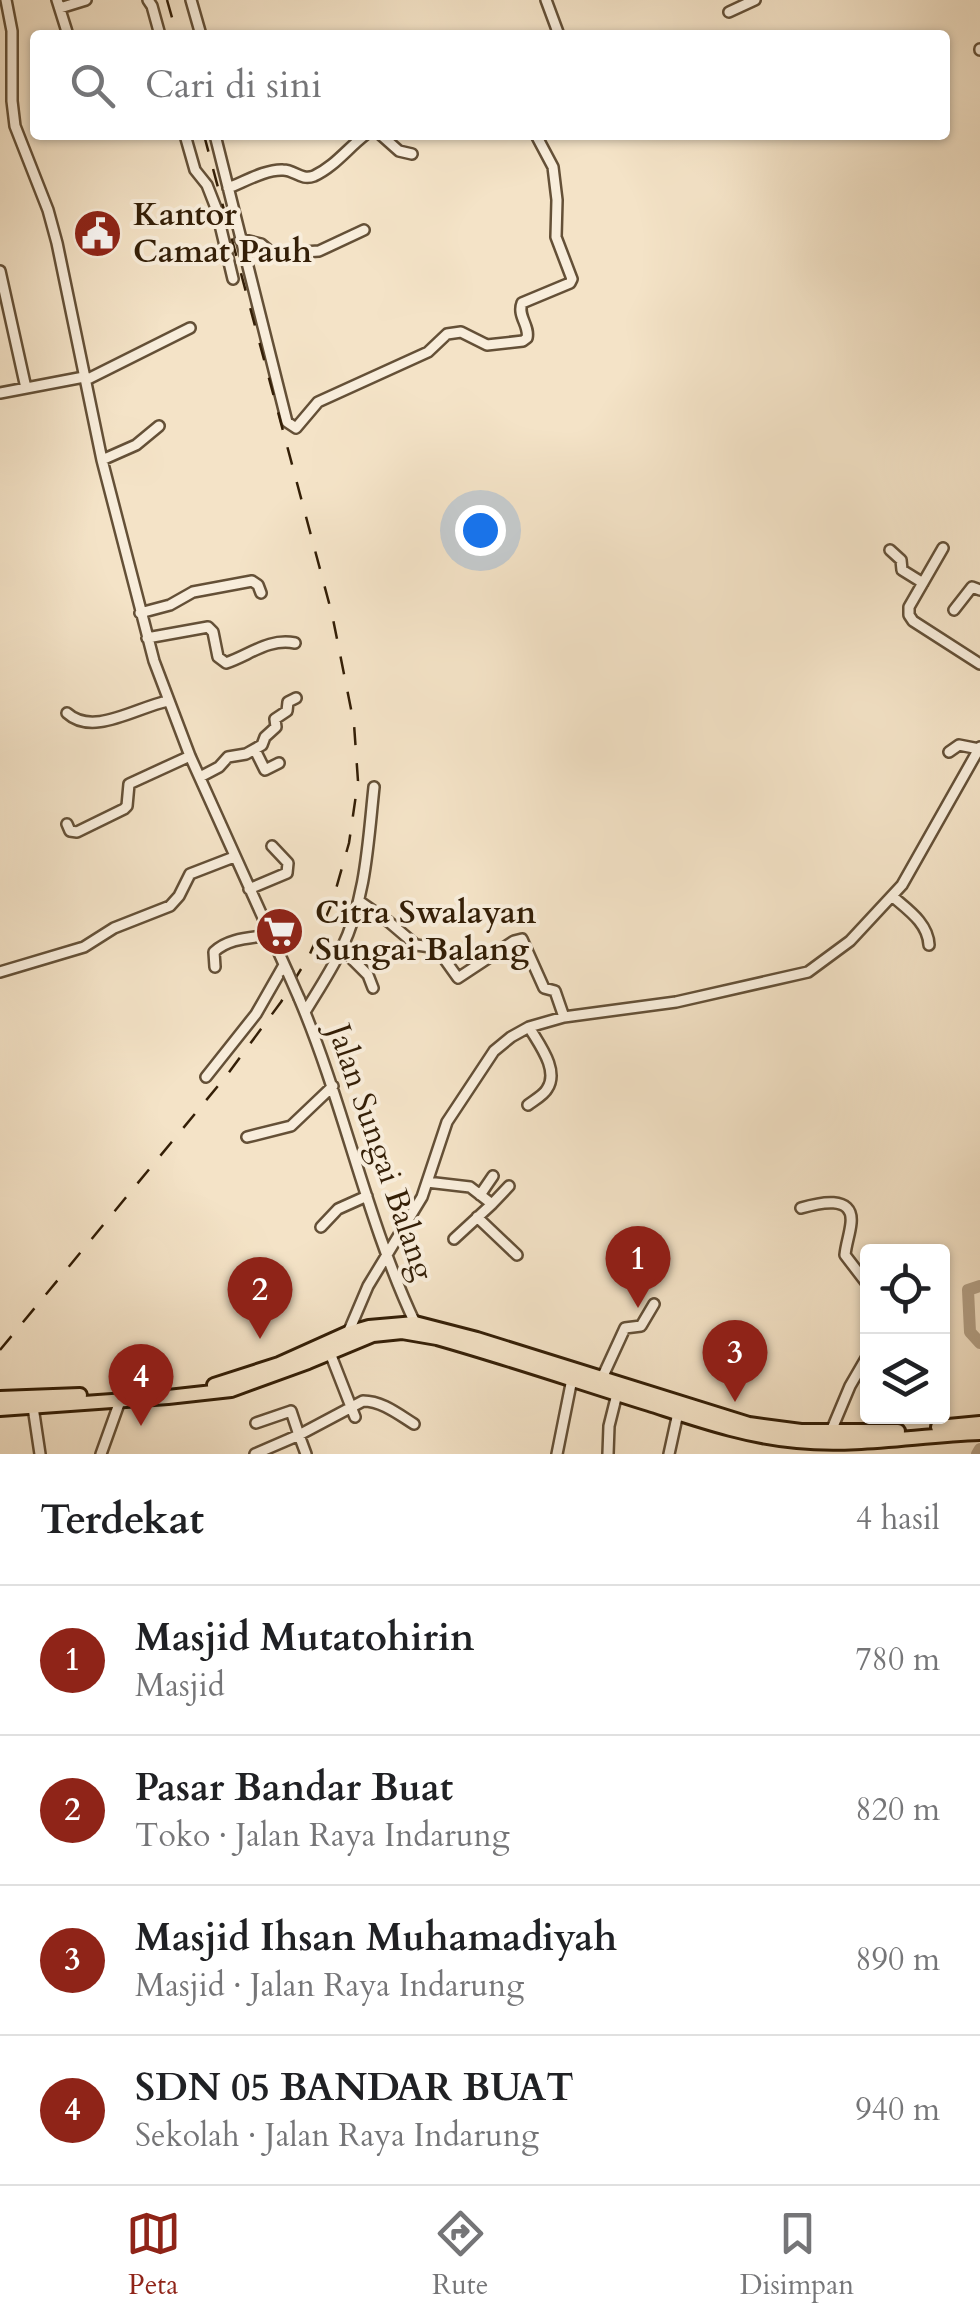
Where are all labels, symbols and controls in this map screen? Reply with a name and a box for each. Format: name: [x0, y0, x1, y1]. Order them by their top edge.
search box: [30, 30, 950, 140]
icon: search: [65, 58, 120, 113]
text: Cari di sini: [145, 59, 322, 111]
place label: Kantor Camat Pauh: [133, 193, 312, 274]
public building icon: Kantor Camat Pauh: [72, 207, 124, 259]
your location: [455, 505, 506, 556]
place label: Citra Swalayan Sungai Balang: [315, 891, 537, 972]
supermarket icon: Citra Swalayan Sungai Balang: [254, 905, 306, 957]
street label: Jalan Sungai Balang: [315, 1014, 445, 1286]
pin: 1: [606, 1226, 670, 1308]
map controls: [860, 1244, 950, 1424]
button: locate: [860, 1244, 950, 1334]
pin: 2: [228, 1256, 292, 1339]
pin: 3: [702, 1320, 768, 1402]
button: layers: [860, 1334, 950, 1424]
pin: 4: [108, 1344, 174, 1426]
text: Terdekat: [40, 1491, 204, 1548]
text: 4 hasil: [856, 1497, 940, 1541]
text: Masjid Mutatohirin: [135, 1612, 474, 1664]
text: 1: [64, 1638, 81, 1682]
text: 780 m: [855, 1638, 940, 1682]
text: Masjid: [135, 1664, 225, 1708]
text: Pasar Bandar Buat: [135, 1762, 453, 1814]
text: 2: [64, 1788, 81, 1832]
text: 820 m: [855, 1788, 940, 1832]
text: Toko · Jalan Raya Indarung: [135, 1814, 510, 1858]
text: Masjid Ihsan Muhamadiyah: [135, 1912, 617, 1964]
text: 3: [64, 1938, 81, 1982]
text: 890 m: [855, 1938, 940, 1982]
text: Masjid · Jalan Raya Indarung: [135, 1964, 524, 2008]
text: SDN 05 BANDAR BUAT: [135, 2062, 574, 2114]
text: 4: [64, 2088, 81, 2132]
text: 940 m: [855, 2088, 940, 2132]
text: Sekolah · Jalan Raya Indarung: [135, 2114, 539, 2158]
tab: Peta: [126, 2206, 181, 2304]
tab: Rute: [432, 2206, 488, 2304]
tab: Disimpan: [740, 2206, 854, 2304]

